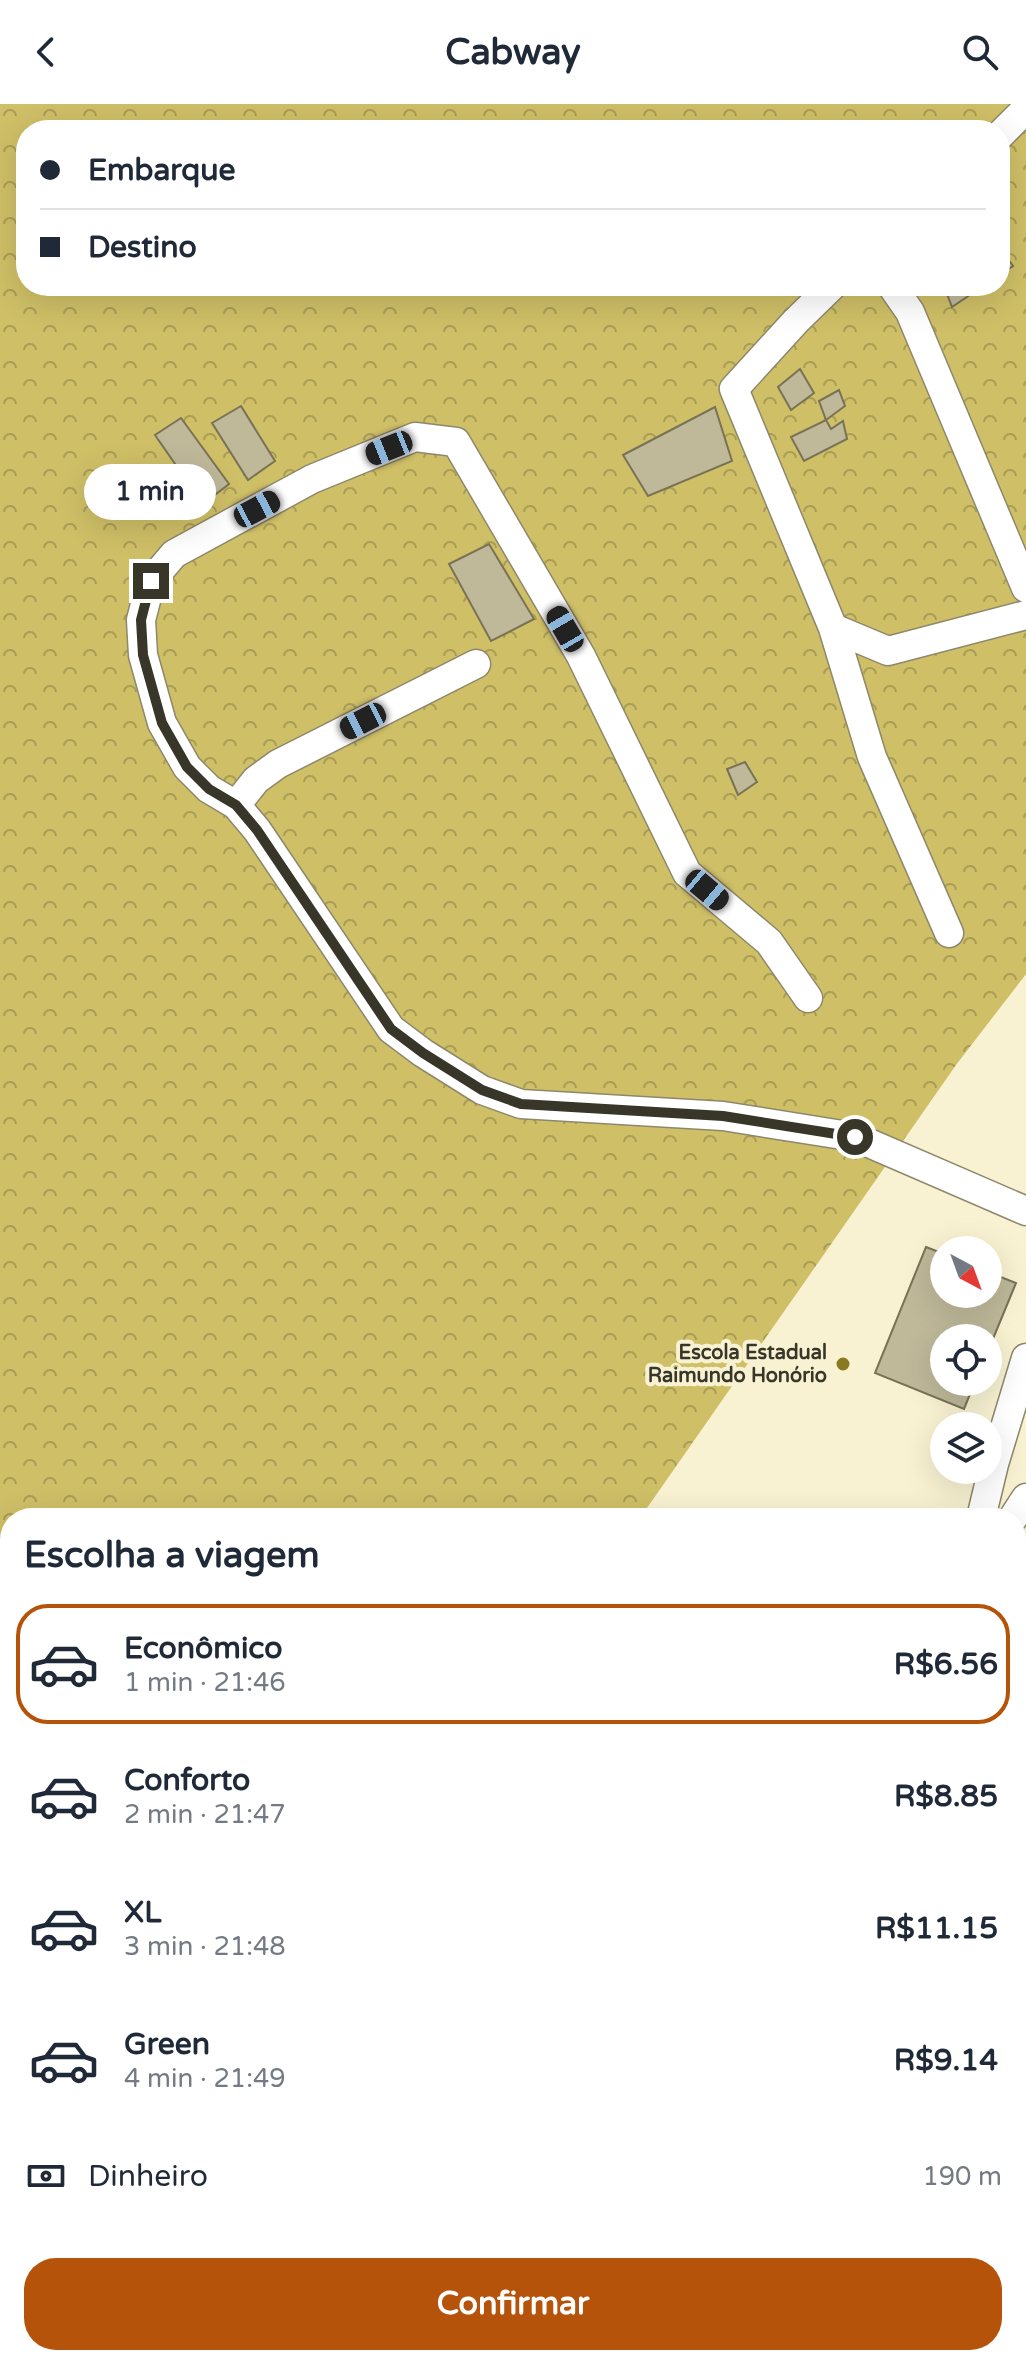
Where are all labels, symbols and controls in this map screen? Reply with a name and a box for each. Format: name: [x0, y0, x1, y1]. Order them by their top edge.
icon: back: [24, 30, 68, 74]
icon: search: [958, 30, 1002, 74]
text: Cabway: [445, 31, 581, 74]
text: Embarque: [88, 152, 235, 189]
text: Destino: [88, 229, 197, 266]
car: [362, 428, 416, 468]
callout: 1 min: [85, 465, 217, 521]
text: 1 min: [115, 476, 185, 507]
car: [230, 487, 284, 531]
route end: [133, 563, 169, 599]
car: [543, 602, 587, 656]
car: [336, 699, 390, 743]
car: [681, 865, 733, 915]
route start: [837, 1119, 873, 1155]
north arrow: [930, 1236, 1002, 1308]
map controls: [930, 1236, 1002, 1484]
button: locate: [930, 1324, 1002, 1396]
place label: Escola Estadual Raimundo Honório: [648, 1341, 827, 1388]
marker: Escola Estadual Raimundo Honório: [834, 1355, 852, 1373]
button: layers: [930, 1412, 1002, 1484]
text: Escolha a viagem: [24, 1534, 319, 1577]
icon: car: [28, 1628, 100, 1700]
text: Econômico: [124, 1630, 282, 1667]
text: R$6.56: [894, 1646, 998, 1683]
text: 1 min · 21:46: [124, 1667, 286, 1698]
icon: car: [28, 1760, 100, 1832]
text: Conforto: [124, 1762, 250, 1799]
text: R$8.85: [894, 1778, 998, 1815]
text: 2 min · 21:47: [124, 1799, 286, 1830]
icon: car: [28, 1892, 100, 1964]
text: XL: [124, 1894, 161, 1931]
text: R$11.15: [875, 1910, 998, 1947]
text: 3 min · 21:48: [124, 1931, 286, 1962]
icon: car: [28, 2024, 100, 2096]
text: Green: [124, 2026, 210, 2063]
text: R$9.14: [894, 2042, 998, 2079]
text: 4 min · 21:49: [124, 2063, 286, 2094]
icon: cash: [24, 2154, 68, 2198]
text: Dinheiro: [88, 2158, 208, 2195]
text: 190 m: [922, 2161, 1002, 2192]
button: Confirmar: [24, 2258, 1002, 2350]

